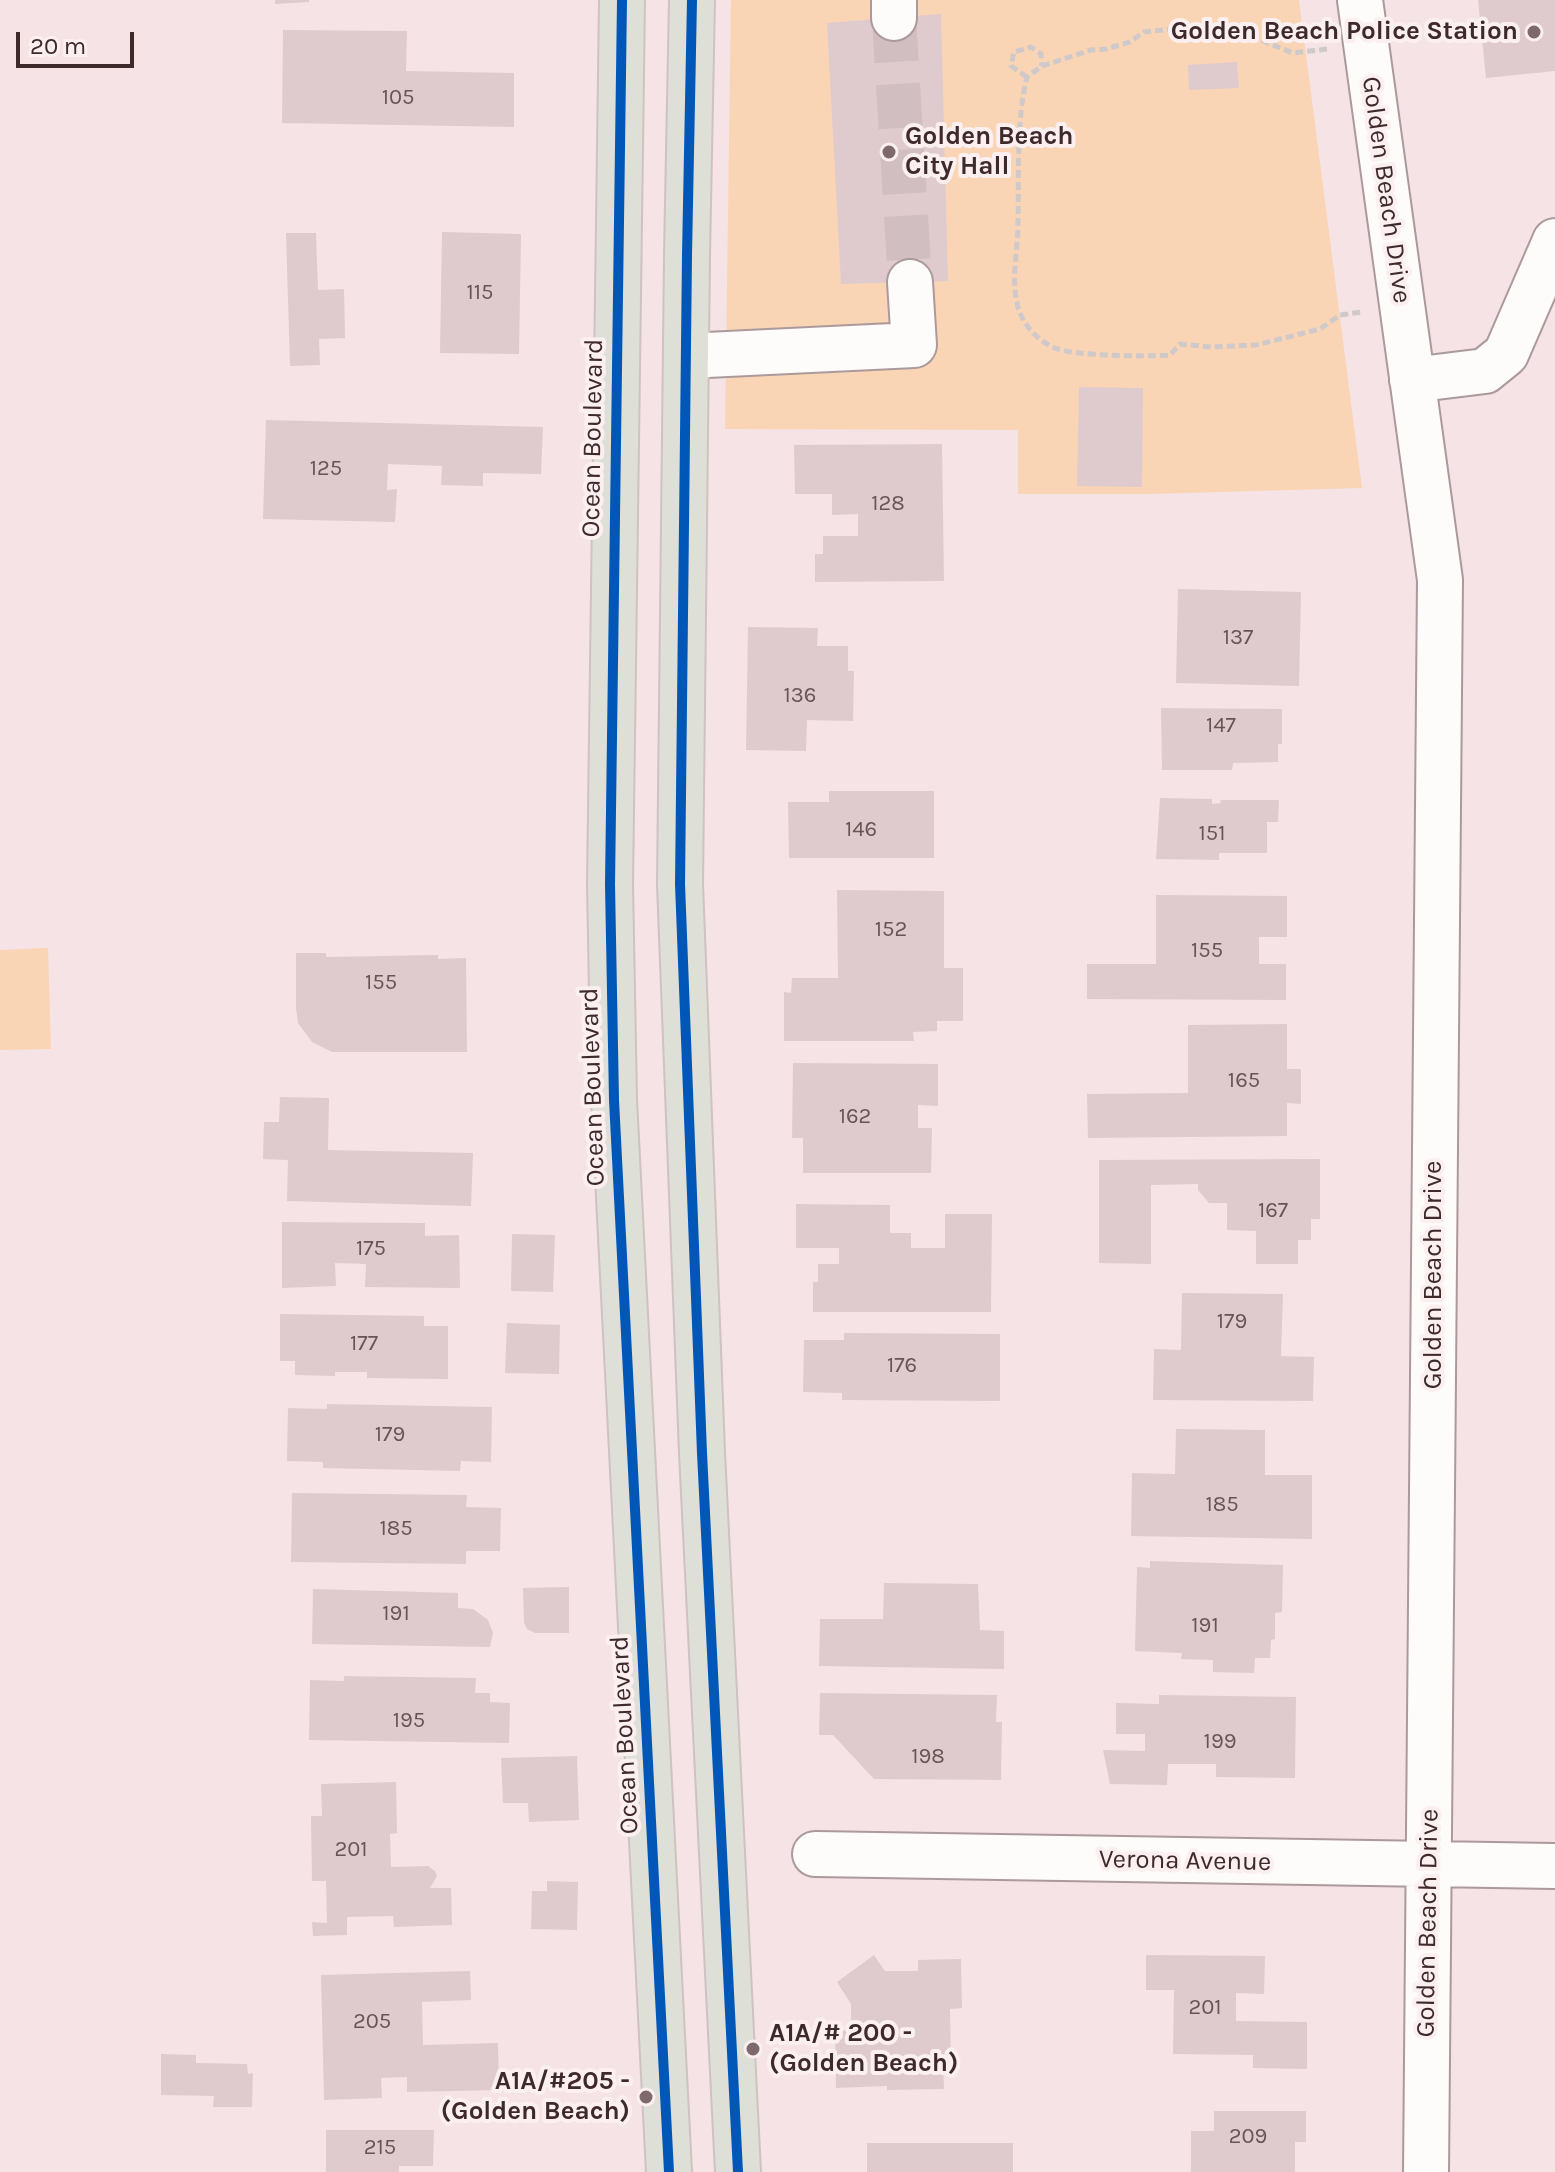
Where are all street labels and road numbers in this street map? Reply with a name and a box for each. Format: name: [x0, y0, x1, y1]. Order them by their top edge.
street label: Golden Beach Drive: [1355, 75, 1417, 305]
street label: Ocean Boulevard: [576, 338, 610, 538]
street label: Ocean Boulevard: [574, 987, 612, 1187]
street label: Golden Beach Drive: [1418, 1161, 1450, 1389]
street label: Ocean Boulevard: [604, 1635, 646, 1835]
street label: Golden Beach Drive: [1410, 1808, 1446, 2038]
street label: Verona Avenue: [1098, 1844, 1272, 1878]

